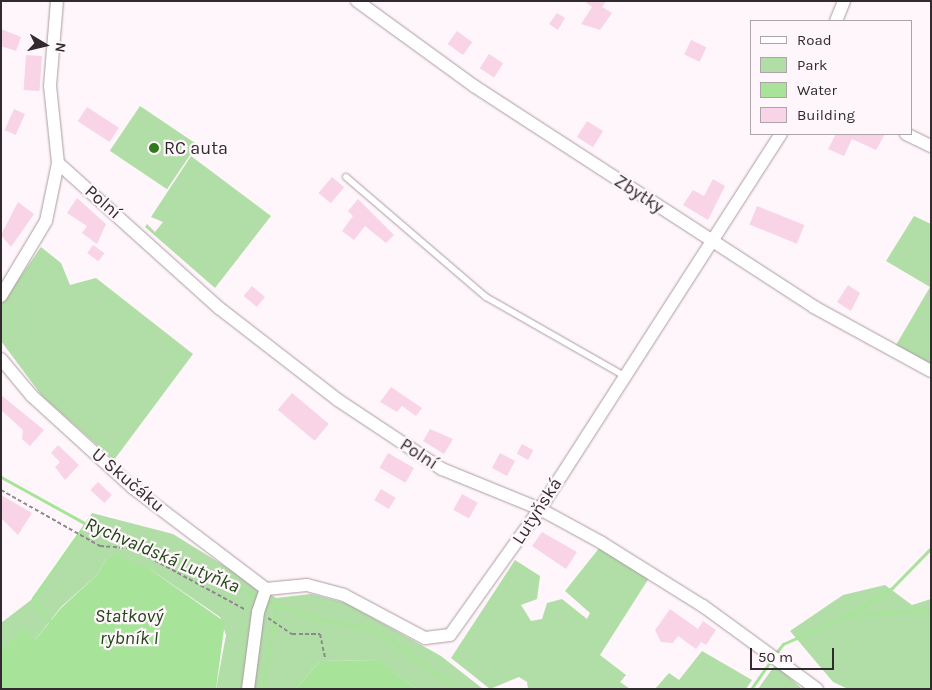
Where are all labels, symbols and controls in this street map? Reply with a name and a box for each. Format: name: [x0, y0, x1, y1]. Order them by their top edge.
north arrow: [20, 20, 70, 70]
legend: [750, 20, 912, 135]
text: Road: [797, 31, 832, 49]
text: N: [51, 41, 69, 54]
text: Park: [797, 56, 827, 74]
text: Water: [797, 81, 837, 99]
text: Building: [797, 106, 855, 124]
place label: RC auta: [164, 137, 228, 159]
marker: RC auta: [148, 142, 160, 154]
street label: Zbytky: [610, 170, 668, 218]
street label: Polní: [80, 180, 126, 224]
street label: Polní: [396, 434, 442, 474]
street label: U Skučáku: [87, 443, 169, 517]
street label: Lutyňská: [508, 474, 566, 548]
water label: Rychvaldská Lutyňka: [81, 513, 243, 599]
water label: Statkový rybník I: [95, 606, 163, 650]
scale bar: [752, 638, 836, 670]
text: 50 m: [758, 648, 793, 666]

